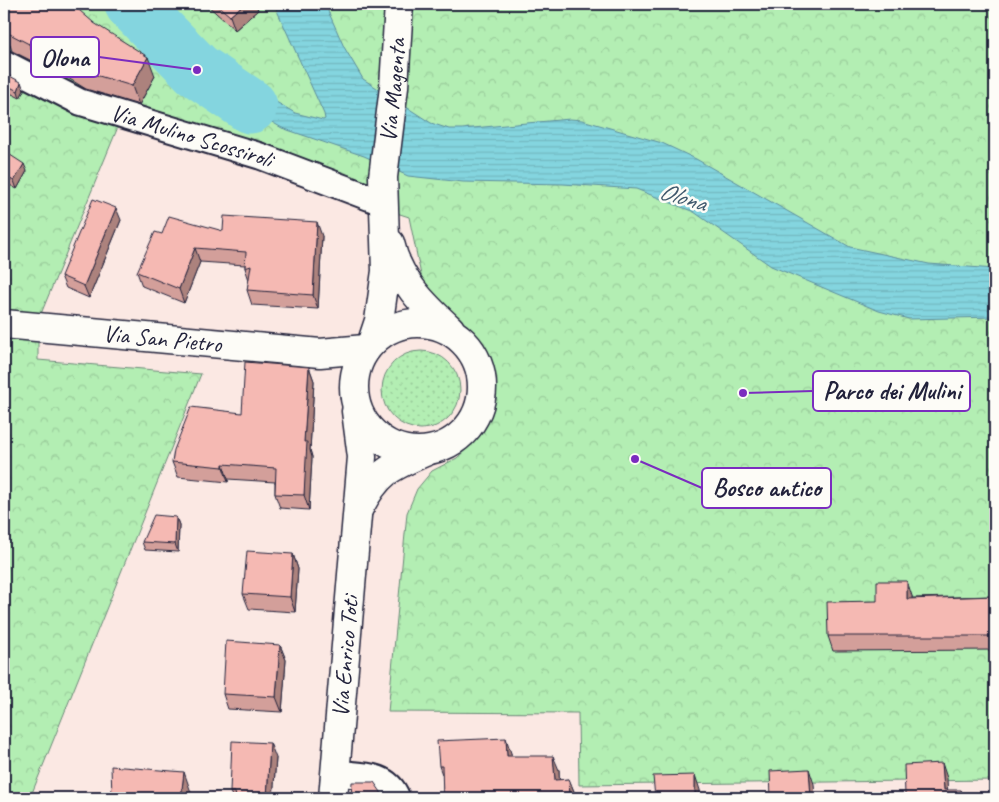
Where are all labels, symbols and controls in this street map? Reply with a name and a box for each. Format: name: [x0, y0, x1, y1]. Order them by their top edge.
street label: Via Magenta: [372, 36, 412, 144]
callout: Olona: [31, 37, 99, 77]
text: Olona: [41, 42, 91, 74]
street label: Via Mulino Scossiroli: [107, 97, 280, 176]
water label: Olona: [655, 175, 712, 220]
street label: Via San Pietro: [102, 318, 224, 359]
callout: Parco dei Mulini: [813, 371, 970, 411]
text: Parco dei Mulini: [823, 375, 964, 407]
callout: Bosco antico: [702, 468, 831, 508]
text: Bosco antico: [713, 472, 824, 504]
street label: Via Enrico Toti: [325, 591, 365, 718]

